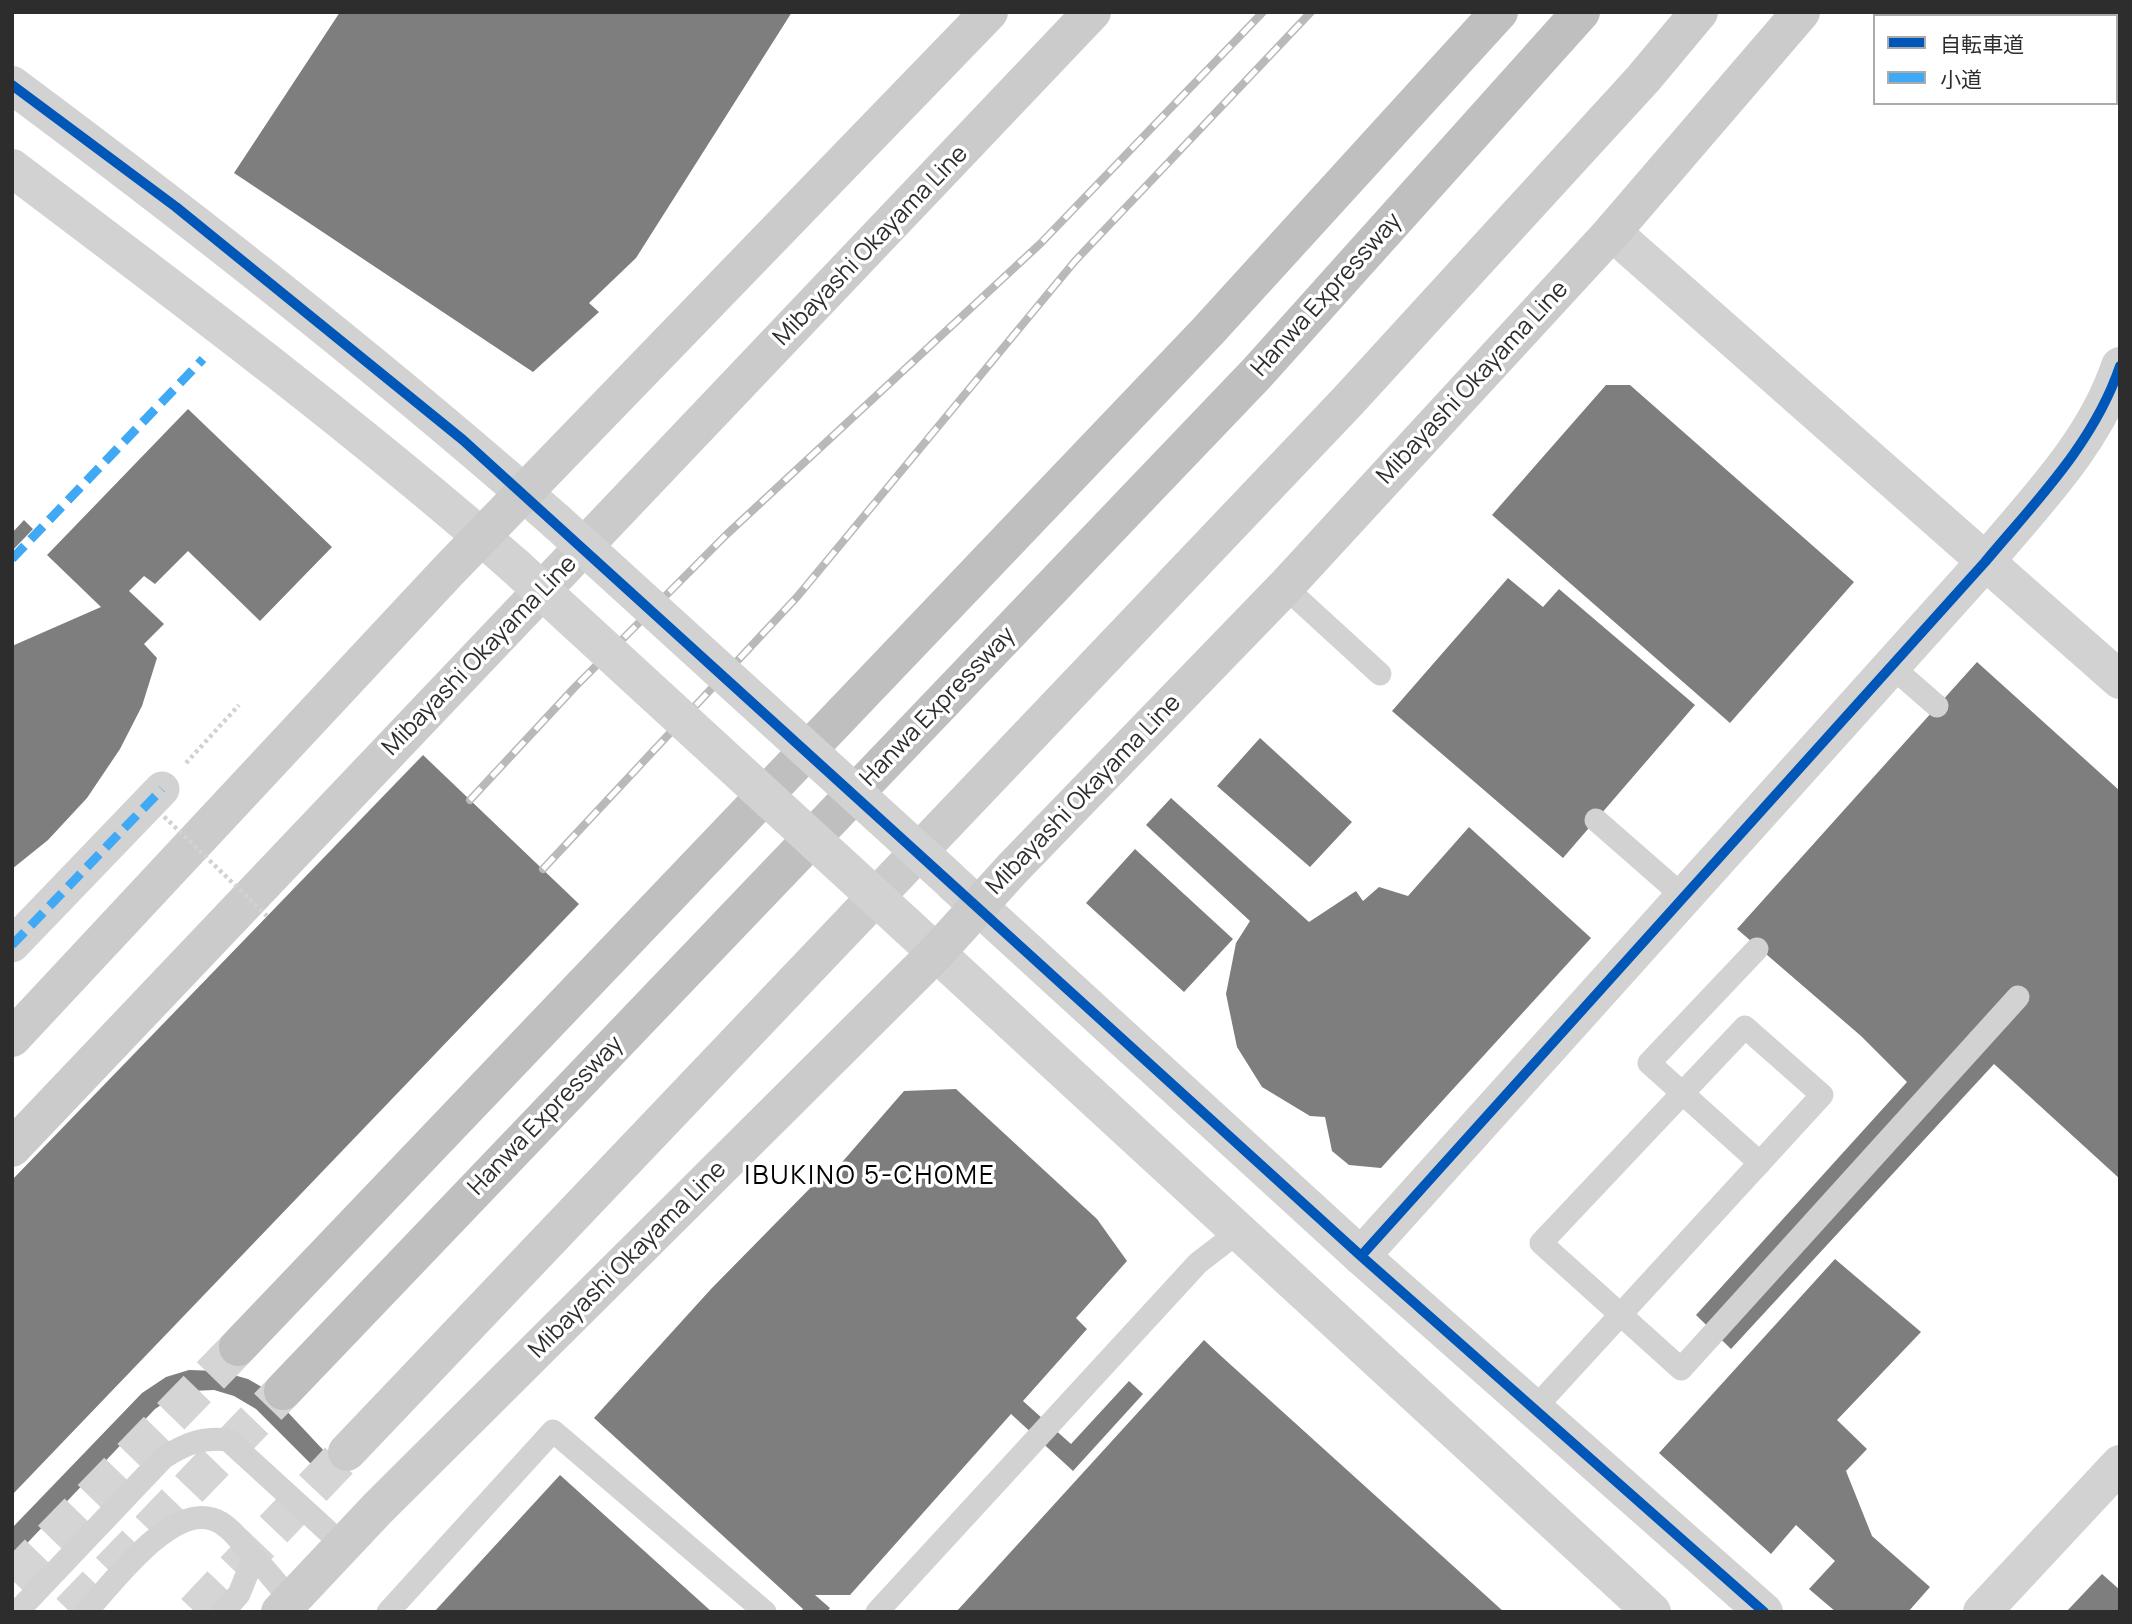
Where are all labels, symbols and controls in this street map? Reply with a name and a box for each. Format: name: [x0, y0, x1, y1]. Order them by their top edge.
legend: [1873, 14, 2118, 105]
text: 自転車道: [1940, 30, 2024, 58]
text: 小道: [1940, 65, 1982, 93]
street label: Mibayashi Okayama Line: [768, 140, 974, 352]
street label: Hanwa Expressway: [1246, 207, 1408, 383]
street label: Mibayashi Okayama Line: [1371, 275, 1575, 491]
street label: Mibayashi Okayama Line: [377, 550, 583, 762]
street label: Hanwa Expressway: [855, 621, 1021, 793]
street label: Mibayashi Okayama Line: [981, 689, 1187, 901]
street label: Hanwa Expressway: [463, 1030, 629, 1202]
street label: Mibayashi Okayama Line: [523, 1155, 733, 1365]
district label: IBUKINO 5-CHOME: [746, 1161, 994, 1193]

